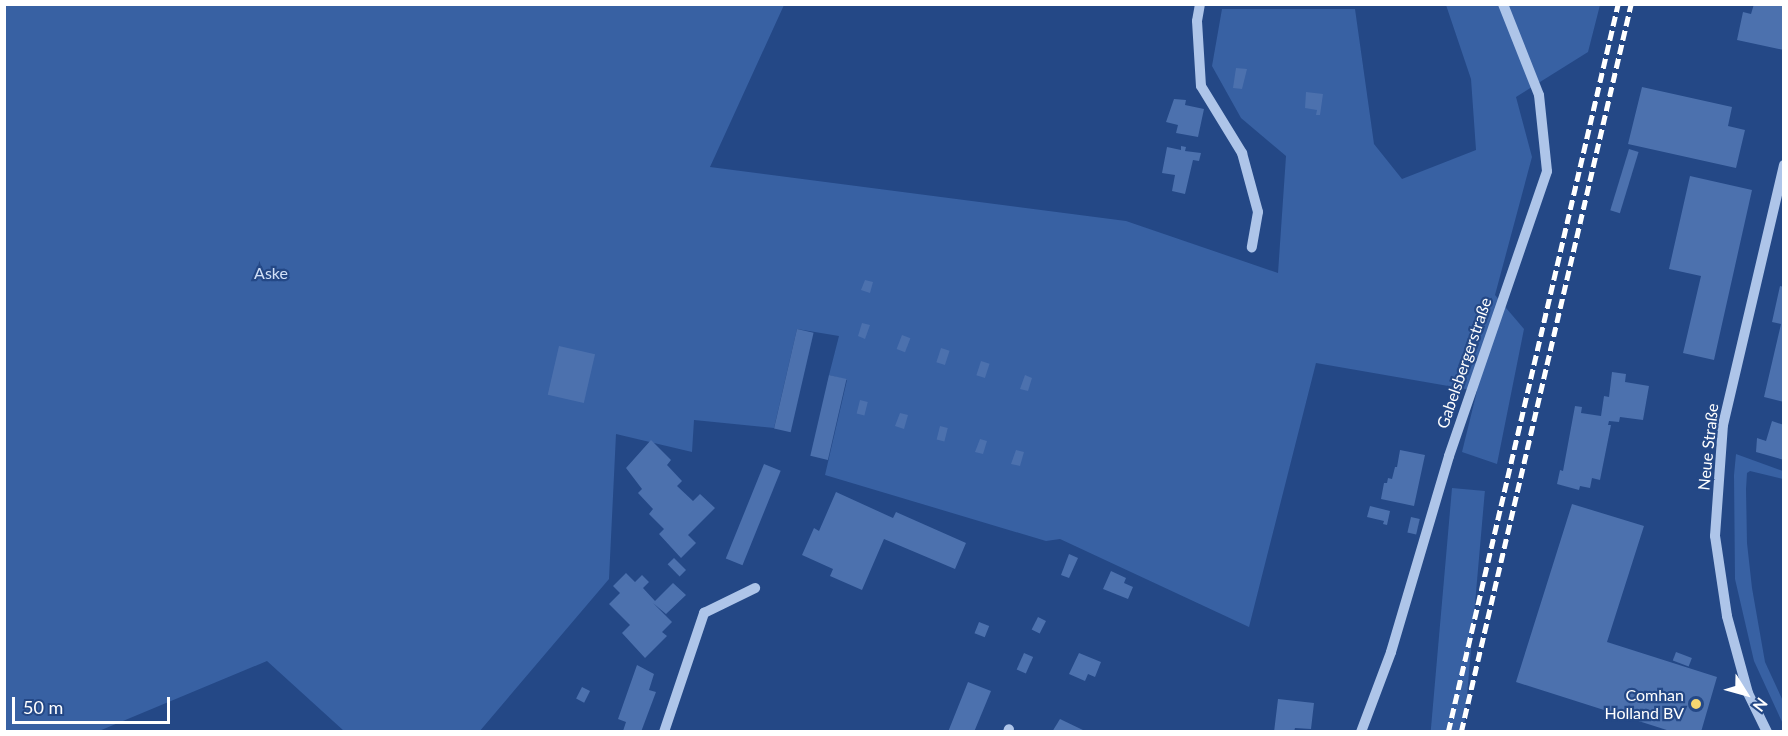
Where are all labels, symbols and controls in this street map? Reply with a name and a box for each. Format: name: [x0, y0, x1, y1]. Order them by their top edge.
park label: Aske: [254, 263, 288, 283]
street label: Gabelsbergerstraße: [1433, 295, 1495, 431]
street label: Neue Straße: [1694, 403, 1722, 491]
north arrow: [1716, 664, 1776, 724]
scale bar: [15, 685, 172, 723]
place label: Comhan Holland BV: [1605, 685, 1684, 723]
text: N: [1749, 694, 1772, 716]
text: 50 m: [23, 696, 63, 718]
marker: Comhan Holland BV: [1689, 697, 1703, 711]

